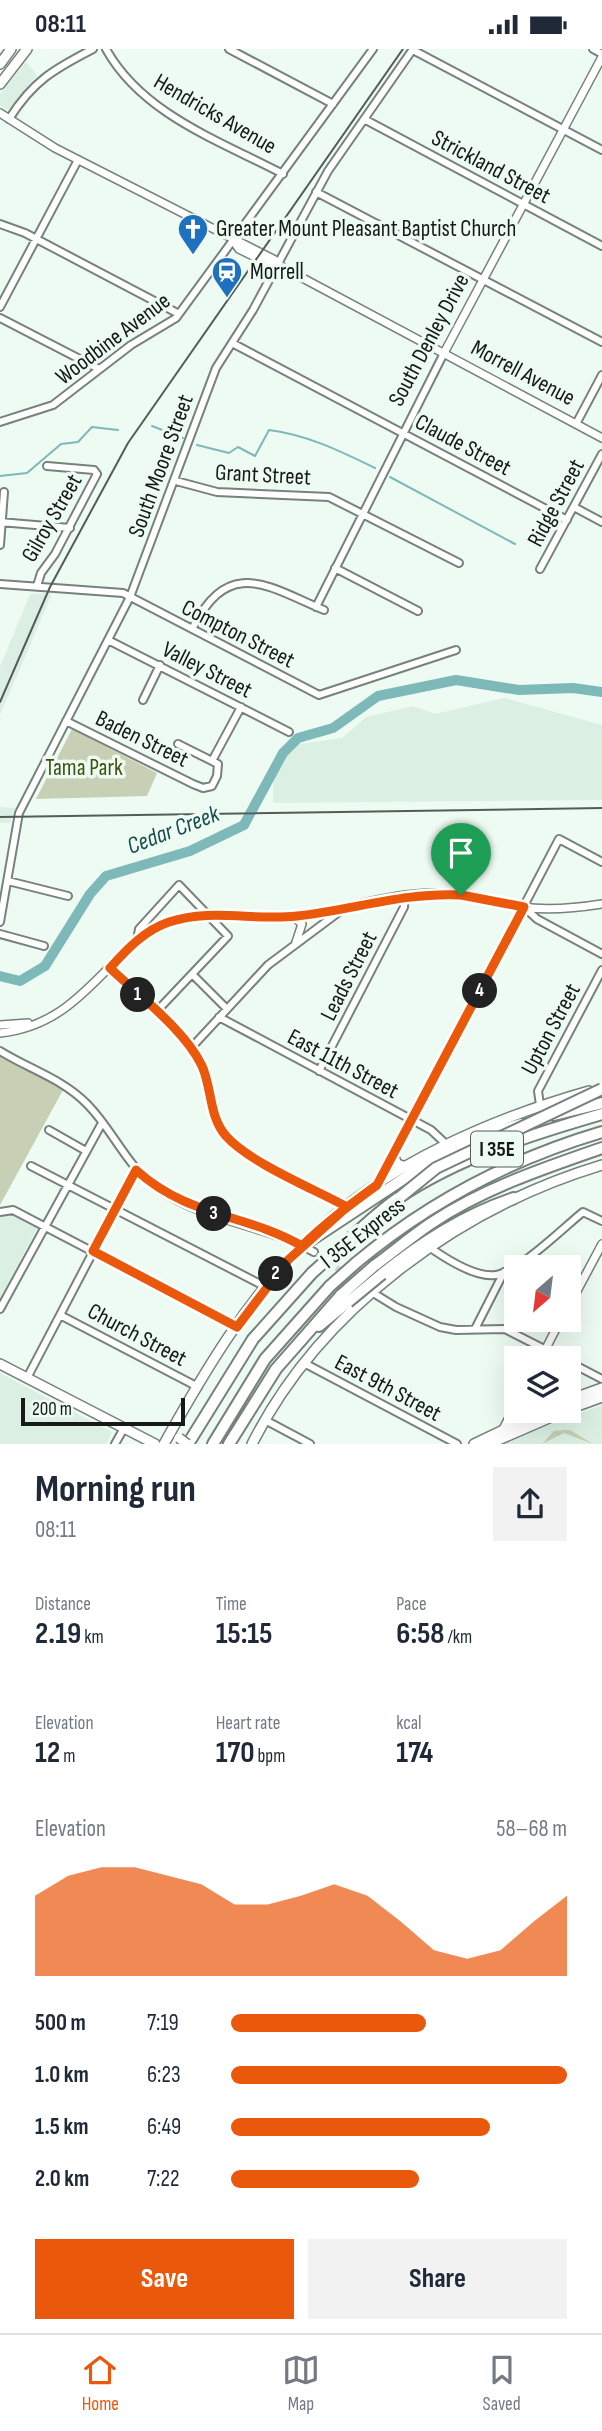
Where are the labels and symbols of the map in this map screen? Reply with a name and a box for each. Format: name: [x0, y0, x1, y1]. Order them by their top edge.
street label: Hendricks Avenue: [149, 68, 281, 160]
street label: Strickland Street: [427, 124, 555, 210]
church icon: Greater Mount Pleasant Baptist Church: [176, 212, 210, 256]
place label: Greater Mount Pleasant Baptist Church: [216, 215, 516, 243]
station icon: Morrell: [210, 255, 244, 299]
place label: Morrell: [250, 258, 304, 286]
street label: South Denley Drive: [382, 269, 476, 411]
street label: Woodbine Avenue: [50, 287, 176, 391]
street label: Morrell Avenue: [466, 334, 580, 412]
street label: South Moore Street: [122, 391, 200, 541]
street label: Claude Street: [410, 408, 516, 482]
street label: Ridge Street: [521, 454, 591, 552]
street label: Grant Street: [214, 459, 312, 491]
street label: Gilroy Street: [16, 469, 88, 567]
street label: Compton Street: [177, 594, 299, 674]
street label: Valley Street: [157, 635, 257, 705]
street label: Baden Street: [91, 704, 193, 774]
park label: Tama Park: [45, 754, 123, 782]
water label: Cedar Creek: [123, 799, 224, 861]
pin: [431, 823, 491, 895]
street label: Leads Street: [315, 927, 383, 1025]
pin: 4: [462, 974, 498, 1009]
pin: 1: [120, 977, 156, 1013]
street label: Upton Street: [515, 979, 587, 1079]
street label: East 11th Street: [283, 1023, 403, 1105]
road number: I 35E: [471, 1131, 523, 1167]
street label: I 35E Express: [315, 1191, 411, 1275]
pin: 3: [196, 1197, 232, 1231]
north arrow: [504, 1255, 581, 1332]
pin: 2: [258, 1257, 294, 1291]
street label: Church Street: [83, 1297, 191, 1373]
street label: East 9th Street: [330, 1348, 446, 1428]
scale bar: [21, 1395, 186, 1427]

